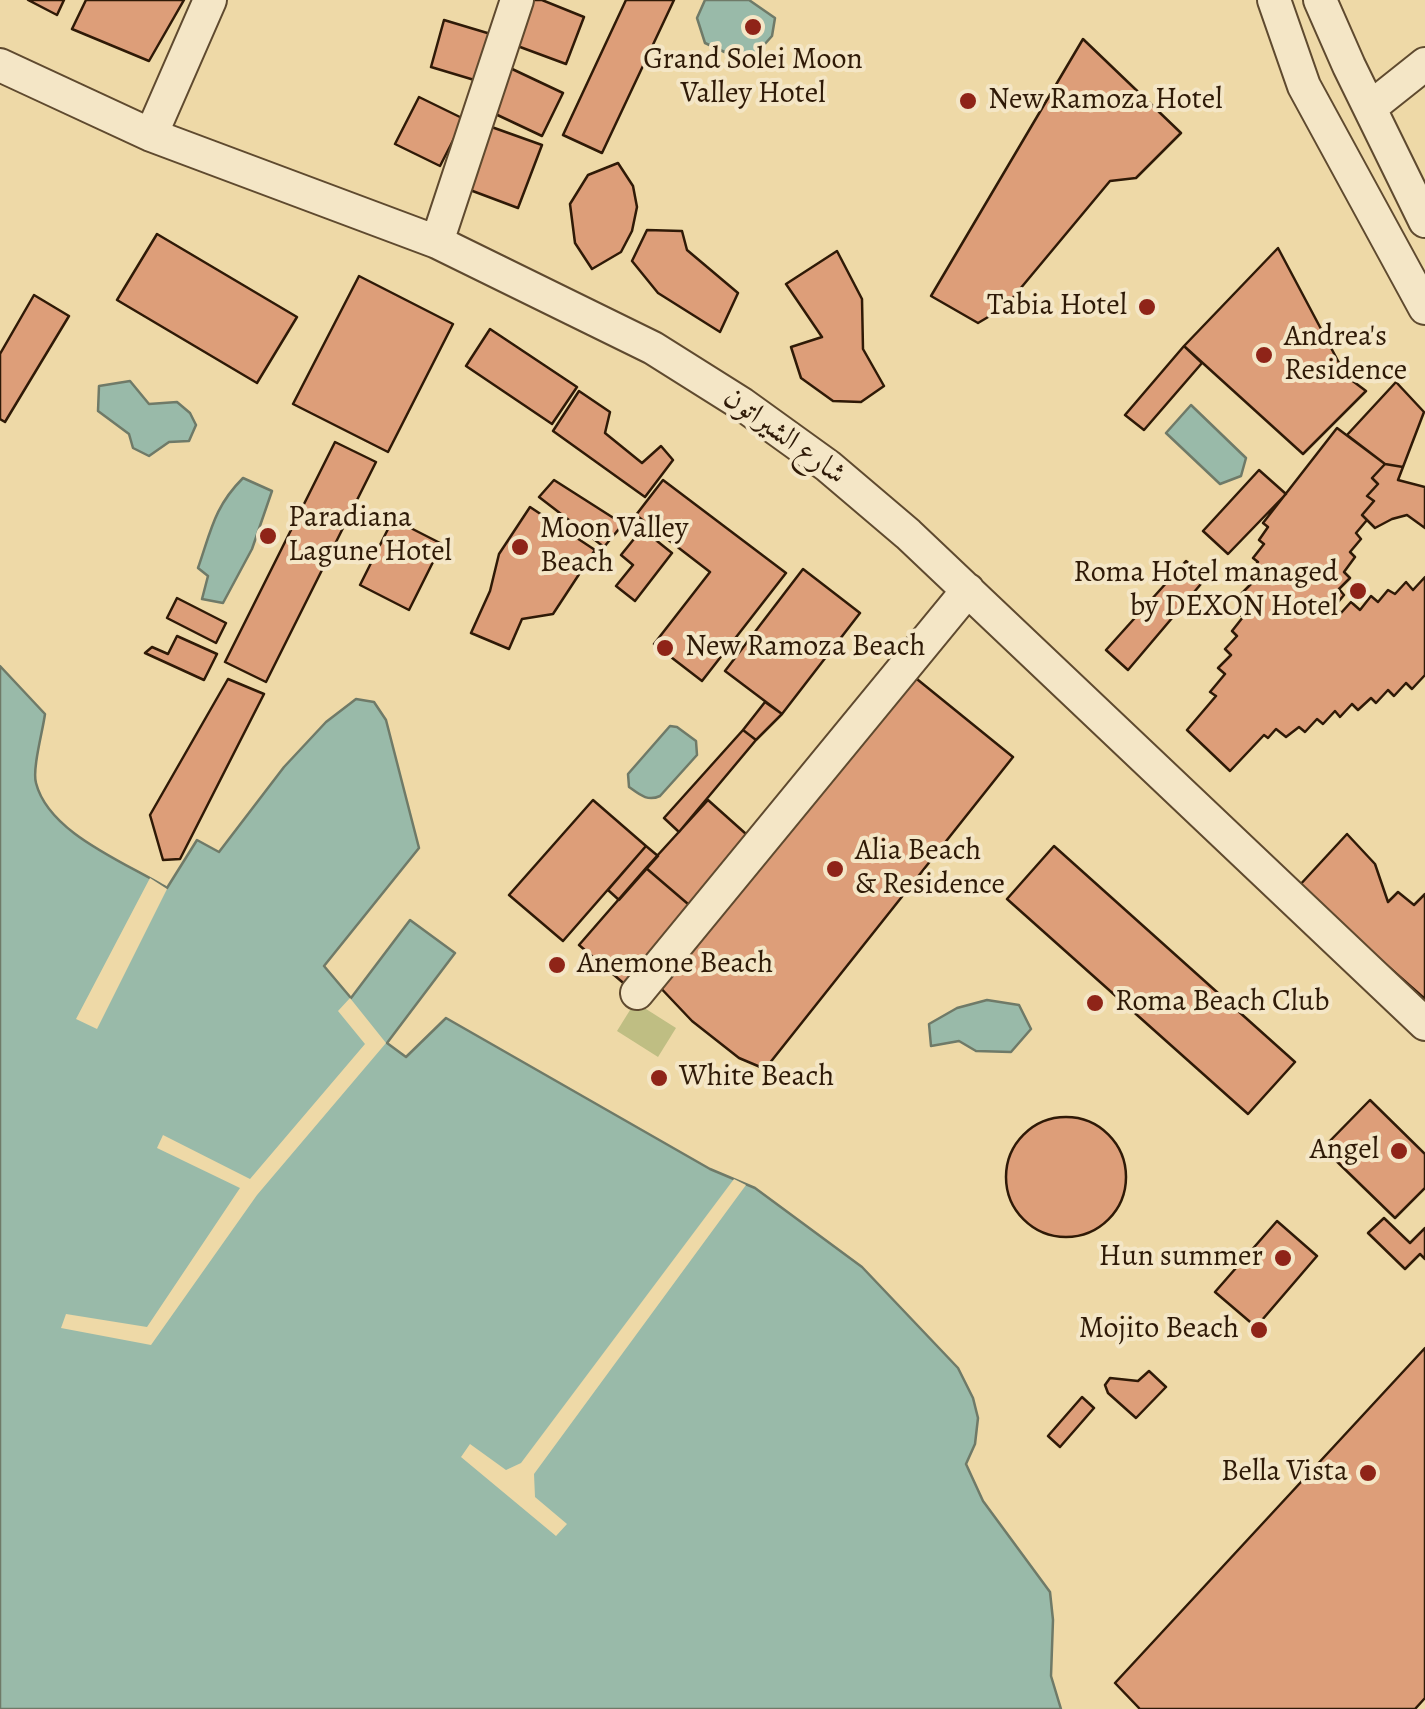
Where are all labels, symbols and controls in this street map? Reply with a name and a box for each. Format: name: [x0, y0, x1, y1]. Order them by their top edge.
marker: Grand Solei Moon Valley Hotel: [742, 16, 764, 38]
place label: Grand Solei Moon Valley Hotel: [643, 43, 863, 114]
place label: New Ramoza Hotel: [988, 83, 1222, 119]
marker: New Ramoza Hotel: [957, 90, 979, 112]
place label: Tabia Hotel: [987, 289, 1127, 325]
marker: Tabia Hotel: [1136, 296, 1158, 318]
place label: Andrea's Residence: [1284, 320, 1407, 390]
marker: Andrea's Residence: [1253, 344, 1275, 366]
street label: شارع الشيراتون: [716, 380, 852, 494]
place label: Paradiana Lagune Hotel: [288, 501, 452, 572]
place label: Moon Valley Beach: [540, 512, 688, 582]
marker: Paradiana Lagune Hotel: [257, 525, 279, 547]
marker: Moon Valley Beach: [509, 536, 531, 558]
place label: Roma Hotel managed by DEXON Hotel: [1073, 556, 1338, 626]
marker: Roma Hotel managed by DEXON Hotel: [1347, 580, 1369, 602]
place label: New Ramoza Beach: [685, 630, 926, 666]
marker: New Ramoza Beach: [654, 637, 676, 659]
place label: Alia Beach & Residence: [855, 834, 1005, 904]
marker: Alia Beach & Residence: [824, 858, 846, 880]
place label: Anemone Beach: [577, 947, 773, 983]
marker: Anemone Beach: [546, 954, 568, 976]
place label: Roma Beach Club: [1115, 985, 1330, 1021]
marker: Roma Beach Club: [1084, 992, 1106, 1014]
place label: White Beach: [679, 1060, 834, 1096]
marker: White Beach: [648, 1067, 670, 1089]
place label: Angel: [1310, 1133, 1379, 1169]
marker: Angel: [1388, 1140, 1410, 1162]
place label: Hun summer: [1099, 1240, 1263, 1276]
marker: Hun summer: [1272, 1247, 1294, 1269]
place label: Mojito Beach: [1079, 1312, 1239, 1348]
marker: Mojito Beach: [1248, 1319, 1270, 1341]
place label: Bella Vista: [1221, 1455, 1348, 1491]
marker: Bella Vista: [1357, 1462, 1379, 1484]

